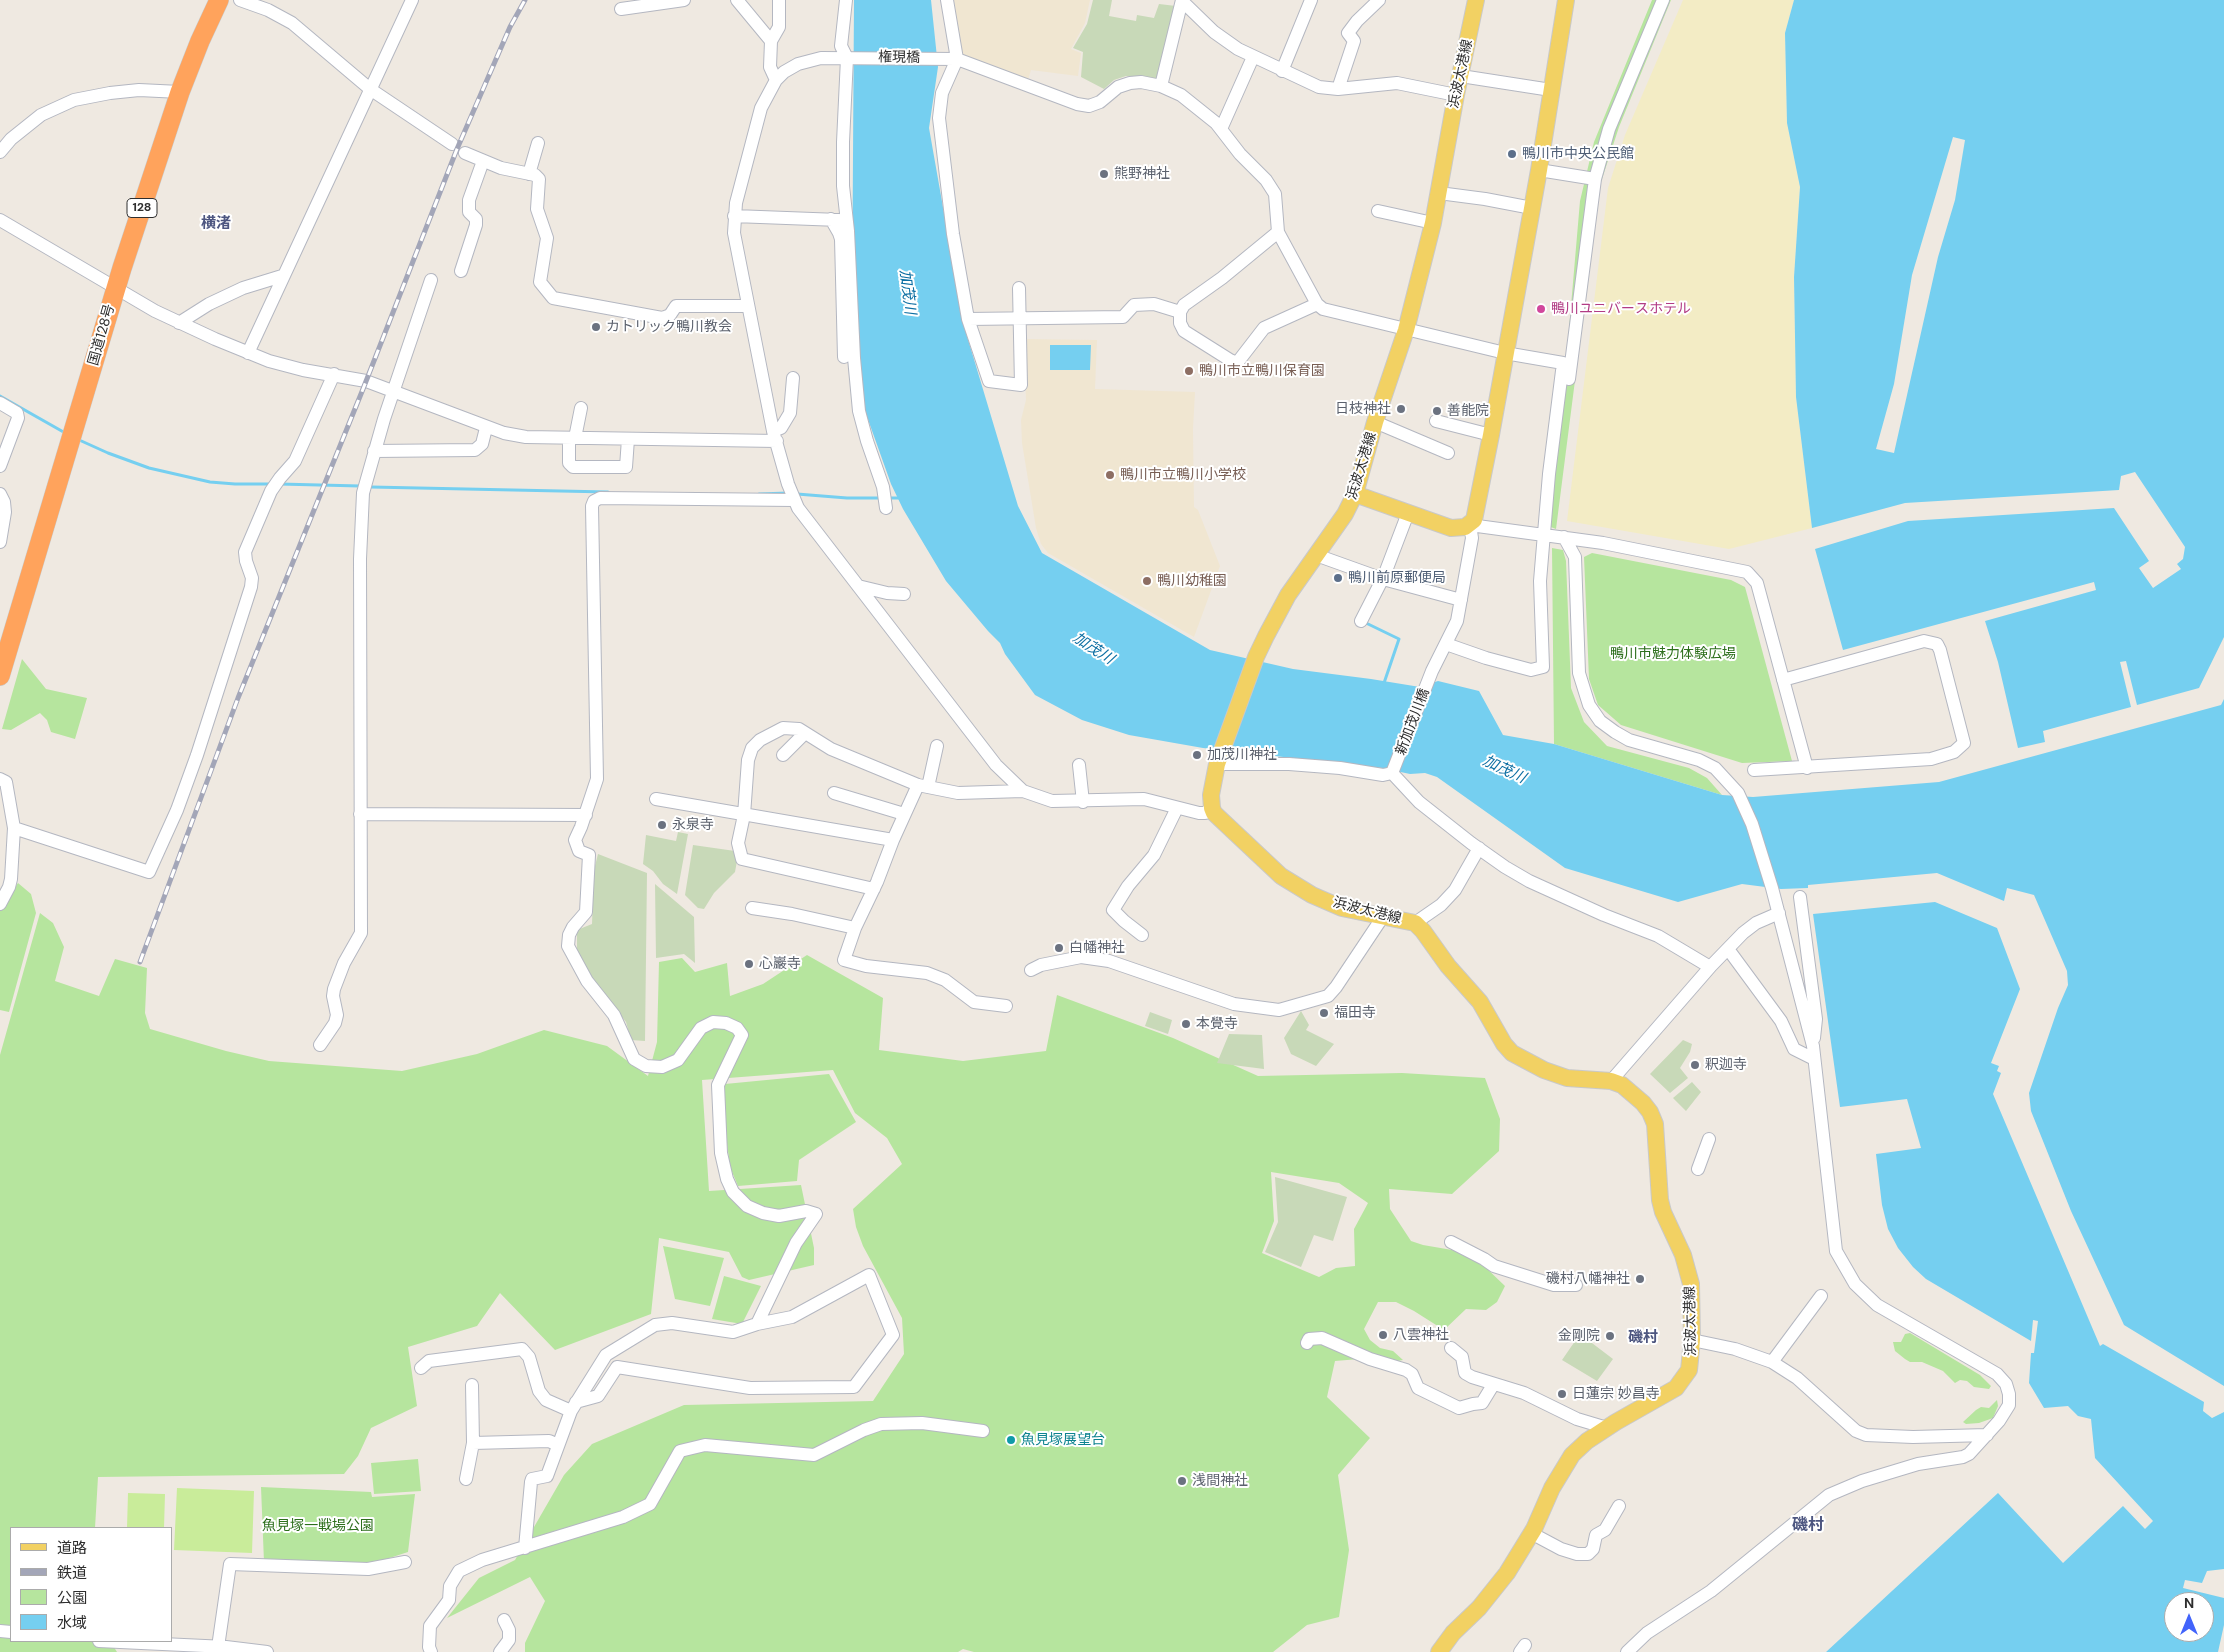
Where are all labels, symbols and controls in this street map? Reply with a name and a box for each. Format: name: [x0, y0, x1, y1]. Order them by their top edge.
street label: 浜波太港線: [1446, 38, 1476, 110]
street label: 権現橋: [878, 49, 920, 67]
place label: 鴨川市中央公民館: [1522, 146, 1634, 162]
marker: 鴨川市中央公民館: [1506, 148, 1518, 160]
place label: 熊野神社: [1114, 166, 1170, 182]
marker: 熊野神社: [1098, 168, 1110, 180]
road number: 128: [127, 198, 157, 218]
district label: 横渚: [201, 215, 231, 233]
water label: 加茂川: [895, 269, 919, 315]
place label: 鴨川ユニバースホテル: [1551, 301, 1691, 317]
street label: 国道128号: [85, 303, 119, 367]
marker: 鴨川ユニバースホテル: [1535, 303, 1547, 315]
place label: カトリック鴨川教会: [606, 319, 732, 335]
marker: カトリック鴨川教会: [590, 321, 602, 333]
place label: 鴨川市立鴨川保育園: [1199, 363, 1325, 379]
marker: 鴨川市立鴨川保育園: [1183, 365, 1195, 377]
place label: 日枝神社: [1335, 401, 1391, 417]
marker: 日枝神社: [1395, 403, 1407, 415]
place label: 善能院: [1447, 403, 1489, 419]
marker: 善能院: [1431, 405, 1443, 417]
street label: 浜波太港線: [1344, 430, 1380, 502]
place label: 鴨川市立鴨川小学校: [1120, 467, 1246, 483]
marker: 鴨川市立鴨川小学校: [1104, 469, 1116, 481]
place label: 鴨川前原郵便局: [1348, 570, 1446, 586]
marker: 鴨川前原郵便局: [1332, 572, 1344, 584]
place label: 鴨川幼稚園: [1157, 573, 1227, 589]
marker: 鴨川幼稚園: [1141, 575, 1153, 587]
water label: 加茂川: [1069, 629, 1117, 669]
park label: 鴨川市魅力体験広場: [1610, 646, 1736, 662]
street label: 新加茂川橋: [1393, 686, 1433, 758]
place label: 加茂川神社: [1207, 747, 1277, 763]
marker: 加茂川神社: [1191, 749, 1203, 761]
water label: 加茂川: [1480, 752, 1528, 788]
place label: 永泉寺: [672, 817, 714, 833]
marker: 永泉寺: [656, 819, 668, 831]
street label: 浜波太港線: [1331, 894, 1403, 928]
place label: 白幡神社: [1069, 940, 1125, 956]
marker: 白幡神社: [1053, 942, 1065, 954]
place label: 心巖寺: [759, 956, 801, 972]
marker: 心巖寺: [743, 958, 755, 970]
place label: 福田寺: [1334, 1005, 1376, 1021]
marker: 福田寺: [1318, 1007, 1330, 1019]
place label: 本覺寺: [1196, 1016, 1238, 1032]
marker: 本覺寺: [1180, 1018, 1192, 1030]
place label: 釈迦寺: [1705, 1057, 1747, 1073]
marker: 釈迦寺: [1689, 1059, 1701, 1071]
place label: 磯村八幡神社: [1546, 1271, 1630, 1287]
marker: 磯村八幡神社: [1634, 1273, 1646, 1285]
street label: 浜波太港線: [1682, 1286, 1700, 1356]
place label: 八雲神社: [1393, 1327, 1449, 1343]
place label: 金剛院: [1558, 1328, 1600, 1344]
marker: 八雲神社: [1377, 1329, 1389, 1341]
district label: 磯村: [1628, 1329, 1658, 1347]
marker: 金剛院: [1604, 1330, 1616, 1342]
place label: 日蓮宗 妙昌寺: [1572, 1386, 1660, 1402]
marker: 日蓮宗 妙昌寺: [1556, 1388, 1568, 1400]
place label: 魚見塚展望台: [1021, 1432, 1105, 1448]
marker: 魚見塚展望台: [1005, 1434, 1017, 1446]
place label: 浅間神社: [1192, 1473, 1248, 1489]
marker: 浅間神社: [1176, 1475, 1188, 1487]
district label: 磯村: [1792, 1516, 1824, 1536]
park label: 魚見塚一戦場公園: [262, 1518, 374, 1534]
legend: [10, 1527, 172, 1642]
text: 道路: [57, 1538, 87, 1558]
text: 鉄道: [57, 1563, 87, 1583]
text: 公園: [57, 1588, 87, 1608]
north arrow: [2164, 1592, 2214, 1642]
text: N: [2184, 1594, 2194, 1612]
text: 水域: [57, 1613, 87, 1633]

